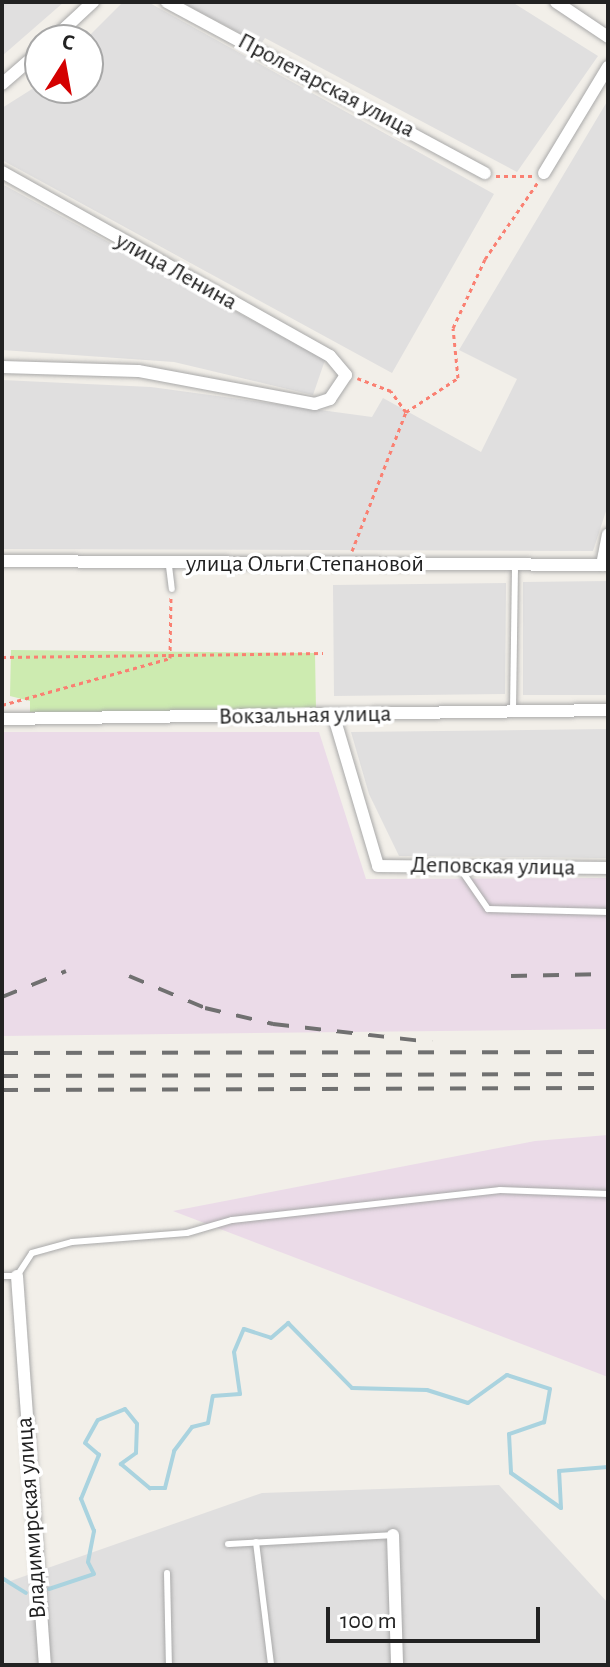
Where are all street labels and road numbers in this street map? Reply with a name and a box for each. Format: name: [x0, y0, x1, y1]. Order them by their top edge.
street label: Пролетарская улица: [232, 27, 420, 145]
street label: улица Ленина: [110, 227, 242, 317]
street label: улица Ольги Степановой: [186, 551, 424, 579]
street label: Вокзальная улица: [218, 700, 392, 732]
street label: Деповская улица: [410, 851, 576, 883]
street label: Владимирская улица: [11, 1416, 53, 1620]

